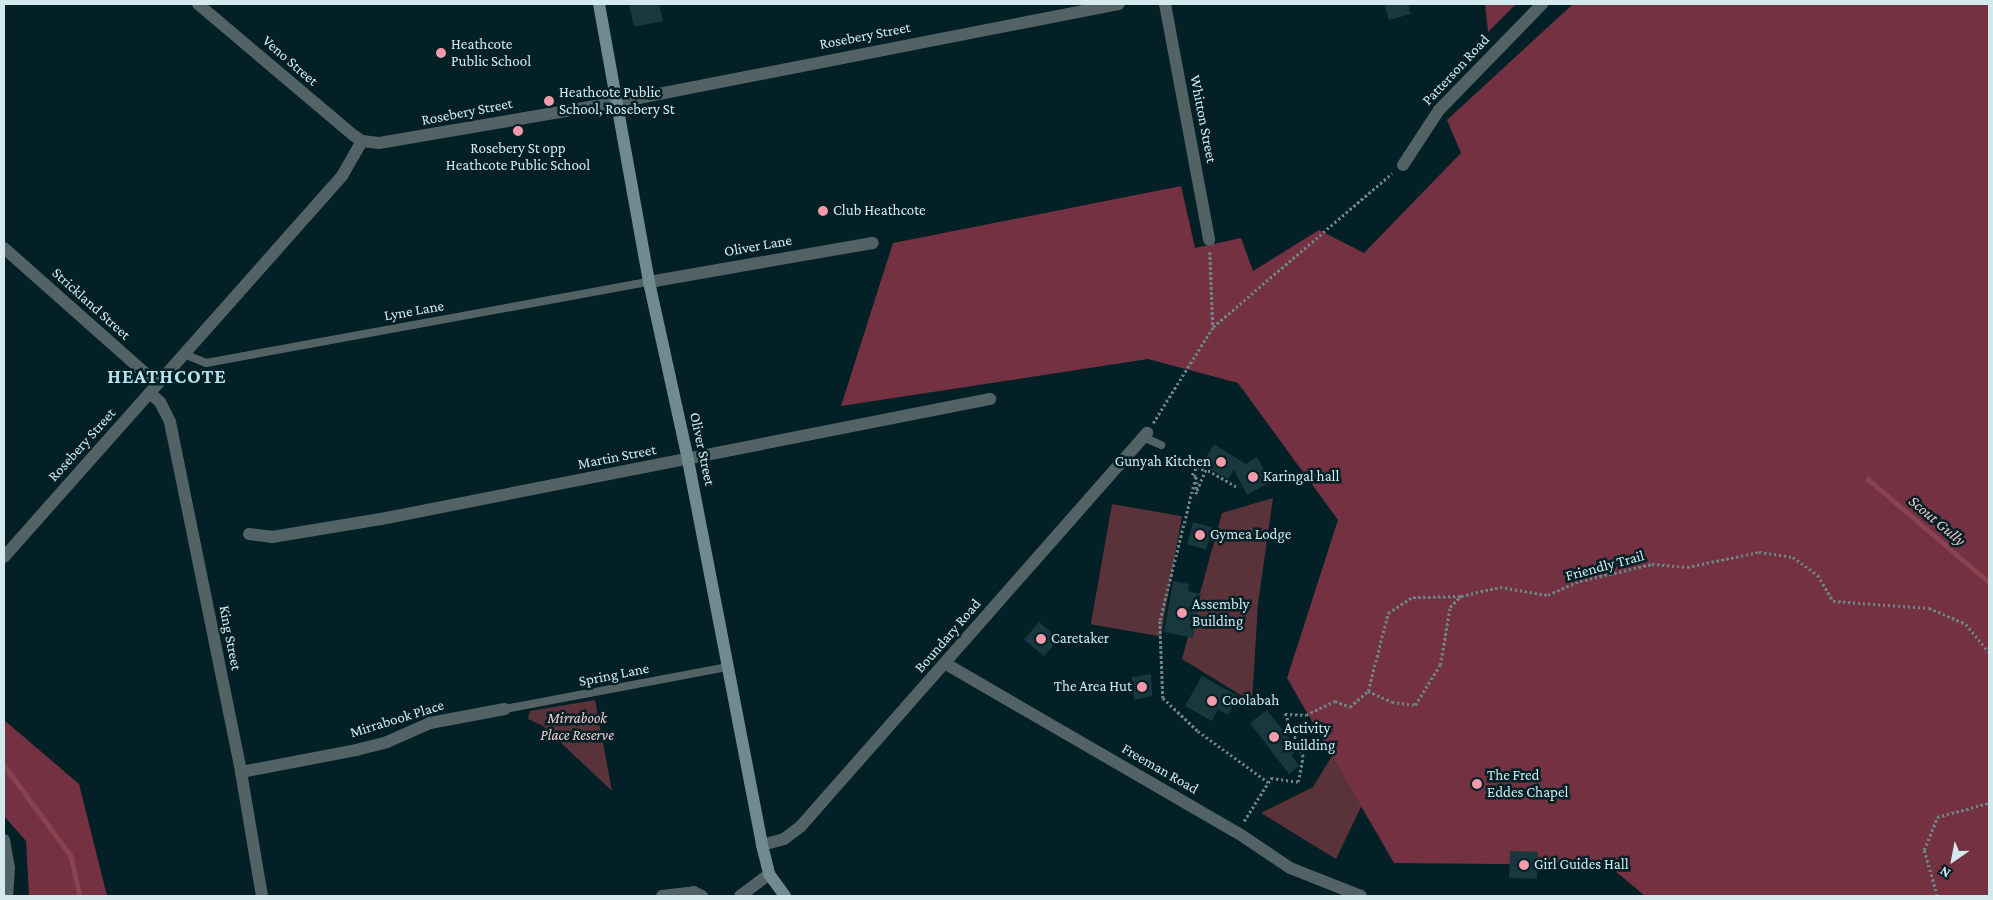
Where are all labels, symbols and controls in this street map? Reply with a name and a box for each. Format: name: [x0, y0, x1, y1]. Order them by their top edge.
street label: Rosebery Street: [818, 18, 912, 54]
street label: Patterson Road: [1419, 31, 1493, 109]
street label: Veno Street: [258, 32, 322, 90]
place label: Heathcote Public School: [451, 35, 531, 70]
marker: Heathcote Public School: [435, 47, 447, 59]
street label: Whitton Street: [1186, 74, 1220, 164]
place label: Heathcote Public School, Rosebery St: [559, 83, 675, 118]
street label: Rosebery Street: [420, 94, 514, 130]
marker: Heathcote Public School, Rosebery St: [543, 95, 555, 107]
marker: Rosebery St opp Heathcote Public School: [512, 125, 524, 137]
place label: Rosebery St opp Heathcote Public School: [446, 139, 590, 174]
place label: Club Heathcote: [833, 202, 926, 220]
marker: Club Heathcote: [817, 205, 829, 217]
street label: Oliver Lane: [723, 231, 793, 261]
street label: Strickland Street: [48, 264, 134, 344]
street label: Lyne Lane: [383, 297, 445, 325]
district label: HEATHCOTE: [106, 364, 228, 388]
street label: Rosebery Street: [44, 405, 120, 485]
street label: Oliver Street: [685, 411, 719, 487]
street label: Martin Street: [576, 441, 658, 473]
place label: Gunyah Kitchen: [1115, 453, 1211, 471]
marker: Gunyah Kitchen: [1215, 456, 1227, 468]
place label: Karingal hall: [1263, 468, 1339, 486]
marker: Karingal hall: [1247, 471, 1259, 483]
water label: Scout Gully: [1905, 492, 1969, 550]
place label: Gymea Lodge: [1210, 526, 1291, 544]
marker: Gymea Lodge: [1194, 529, 1206, 541]
street label: Friendly Trail: [1564, 547, 1646, 585]
street label: Boundary Road: [911, 595, 985, 677]
place label: Assembly Building: [1192, 595, 1250, 630]
street label: King Street: [215, 604, 245, 672]
marker: Assembly Building: [1176, 607, 1188, 619]
place label: Caretaker: [1051, 630, 1109, 648]
marker: Caretaker: [1035, 633, 1047, 645]
street label: Spring Lane: [577, 659, 651, 691]
place label: The Area Hut: [1054, 678, 1132, 696]
marker: The Area Hut: [1136, 681, 1148, 693]
place label: Coolabah: [1222, 692, 1279, 710]
marker: Coolabah: [1206, 695, 1218, 707]
street label: Mirrabook Place: [348, 696, 446, 742]
park label: Mirrabook Place Reserve: [540, 709, 614, 744]
place label: Activity Building: [1284, 719, 1335, 754]
marker: Activity Building: [1268, 731, 1280, 743]
street label: Freeman Road: [1118, 740, 1202, 798]
place label: The Fred Eddes Chapel: [1487, 766, 1568, 801]
marker: The Fred Eddes Chapel: [1471, 778, 1483, 790]
north arrow: [1928, 835, 1978, 885]
place label: Girl Guides Hall: [1534, 856, 1629, 874]
marker: Girl Guides Hall: [1518, 859, 1530, 871]
text: N: [1936, 863, 1953, 882]

